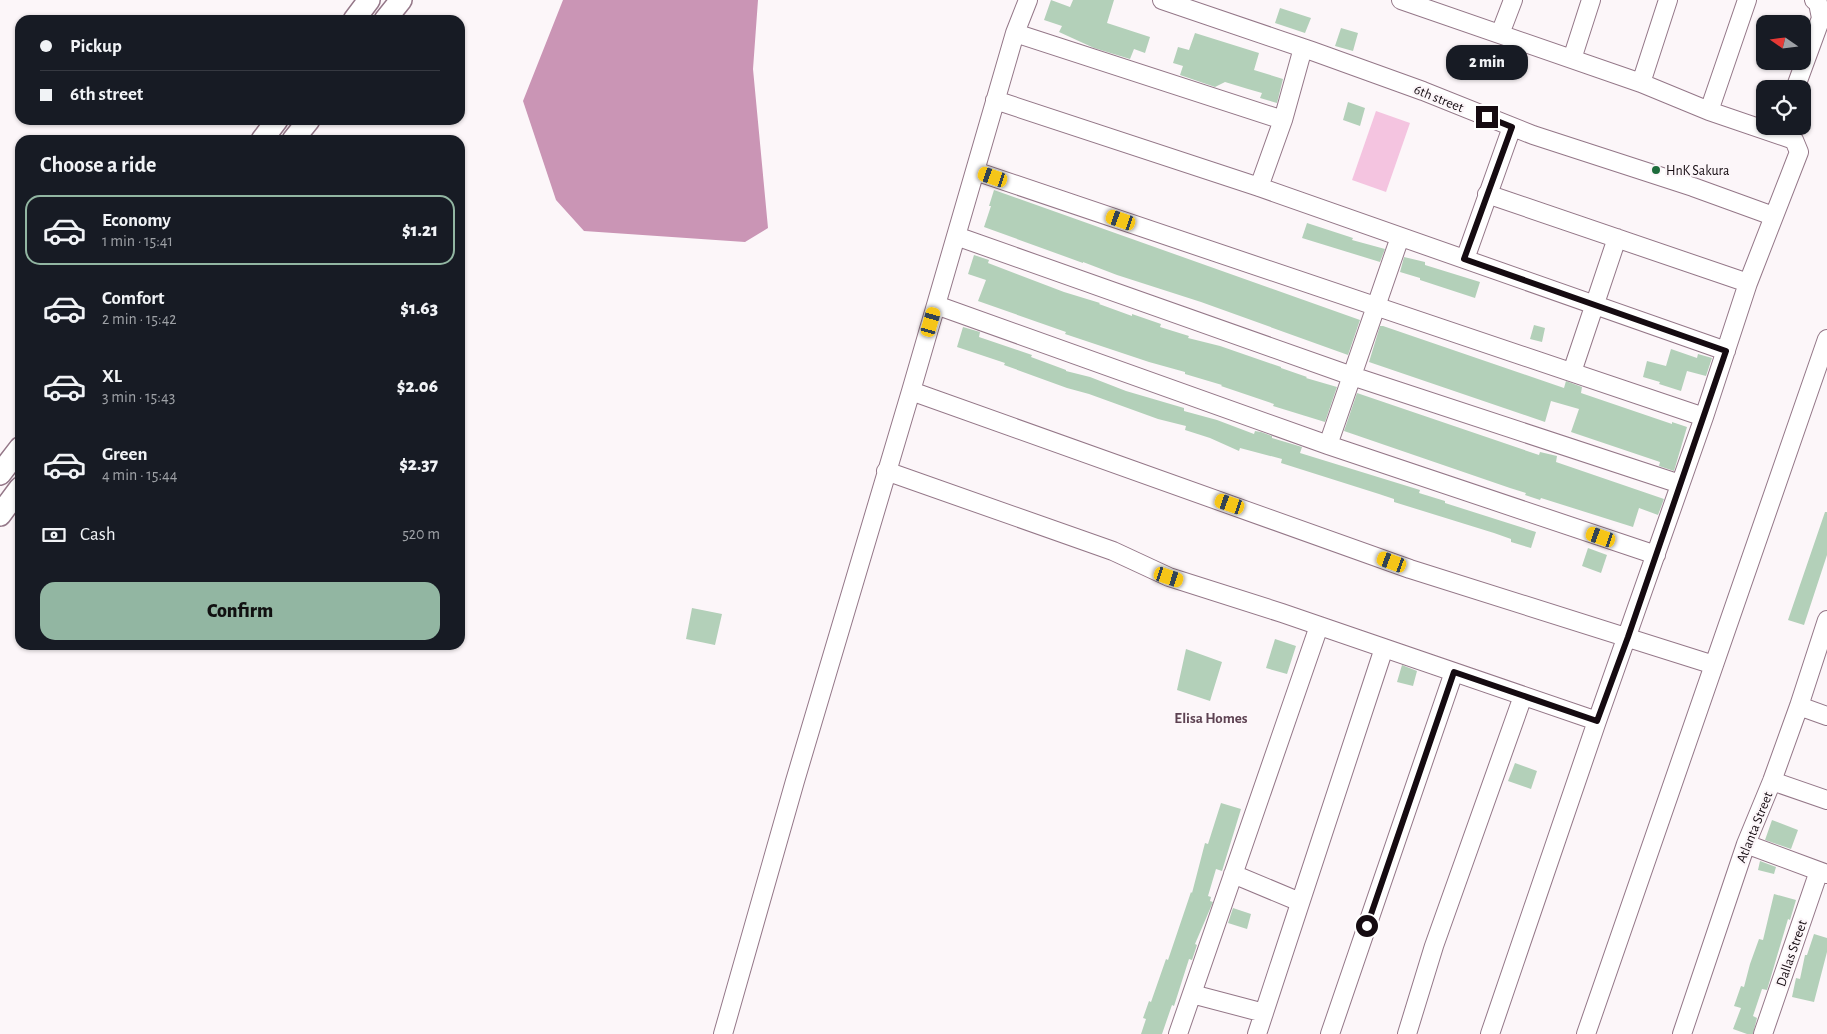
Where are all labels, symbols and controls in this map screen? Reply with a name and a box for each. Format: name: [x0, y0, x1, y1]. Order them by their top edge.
north arrow: [1756, 15, 1811, 70]
map controls: [1756, 15, 1811, 135]
text: Pickup: [70, 37, 122, 56]
callout: 2 min: [1446, 44, 1528, 80]
text: 2 min: [1469, 54, 1505, 70]
button: locate: [1756, 80, 1811, 135]
street label: 6th street: [1412, 83, 1466, 115]
text: 6th street: [70, 85, 143, 104]
route end: [1476, 106, 1498, 128]
text: Choose a ride: [40, 154, 156, 176]
marker: HnK Sakura: [1650, 164, 1662, 176]
place label: HnK Sakura: [1666, 164, 1730, 178]
car: [976, 165, 1009, 189]
icon: car: [42, 208, 87, 253]
car: [1104, 208, 1137, 232]
text: Economy: [102, 211, 171, 230]
text: $1.21: [402, 221, 438, 240]
text: 1 min · 15:41: [102, 233, 173, 249]
icon: car: [42, 286, 87, 331]
text: Comfort: [102, 289, 164, 308]
text: $1.63: [400, 299, 438, 318]
car: [919, 306, 942, 338]
text: 2 min · 15:42: [102, 311, 177, 327]
icon: car: [42, 364, 87, 409]
text: XL: [102, 367, 122, 386]
text: $2.06: [397, 377, 438, 396]
text: 3 min · 15:43: [102, 389, 175, 405]
icon: car: [42, 442, 87, 487]
text: Green: [102, 445, 148, 464]
text: $2.37: [399, 455, 438, 474]
text: 4 min · 15:44: [102, 467, 177, 483]
car: [1213, 492, 1246, 516]
icon: cash: [40, 521, 68, 549]
text: Cash: [80, 525, 116, 544]
car: [1584, 525, 1617, 549]
text: 520 m: [402, 526, 440, 542]
car: [1375, 550, 1408, 574]
car: [1152, 565, 1185, 589]
button: Confirm: [40, 582, 440, 640]
district label: Elisa Homes: [1174, 711, 1248, 726]
street label: Atlanta Street: [1734, 789, 1776, 865]
route start: [1356, 915, 1378, 937]
street label: Dallas Street: [1774, 918, 1810, 988]

